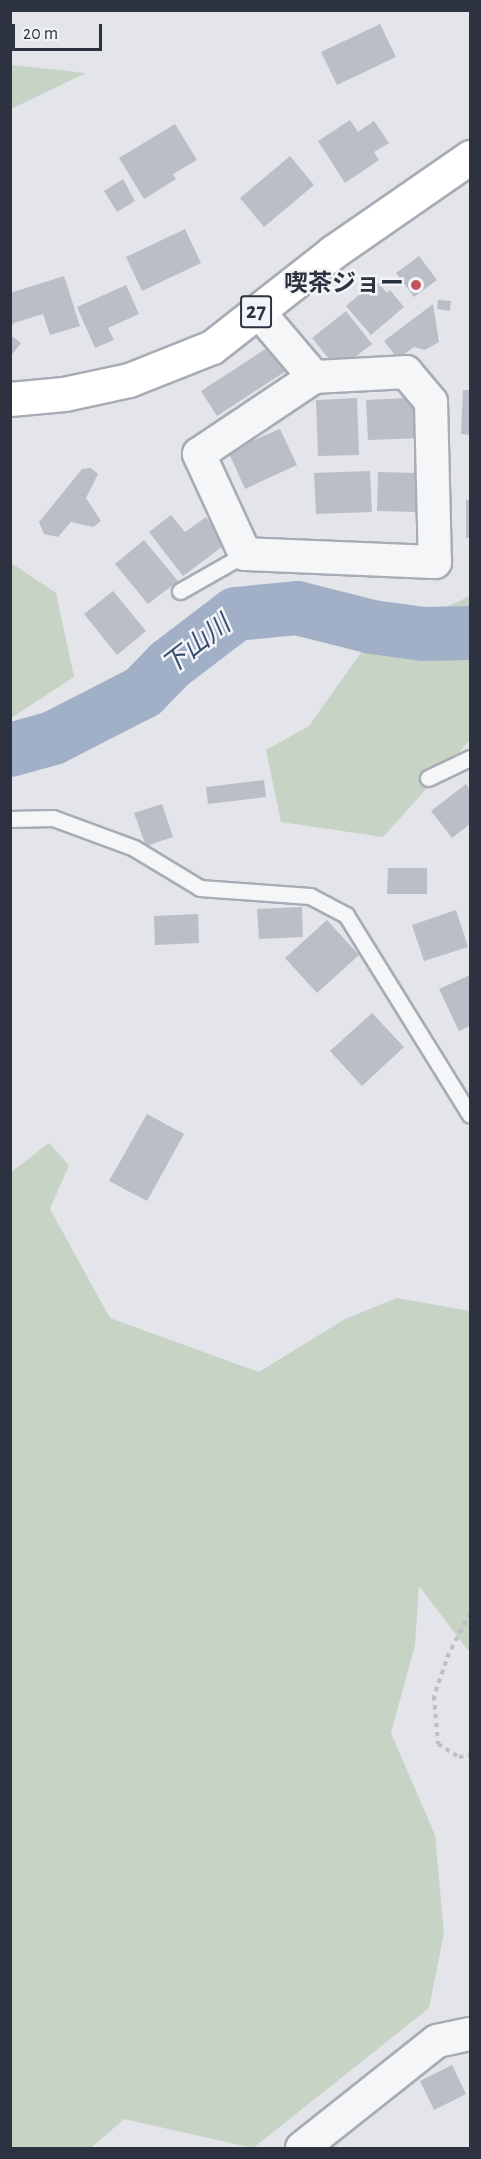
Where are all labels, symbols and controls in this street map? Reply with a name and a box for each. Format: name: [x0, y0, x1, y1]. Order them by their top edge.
scale bar: [15, 12, 105, 50]
text: 20 m: [23, 25, 58, 43]
place label: 喫茶ジョー: [284, 271, 404, 299]
marker: 喫茶ジョー: [409, 278, 423, 292]
road number: 27: [240, 293, 272, 331]
water label: 下山川: [157, 610, 237, 682]

